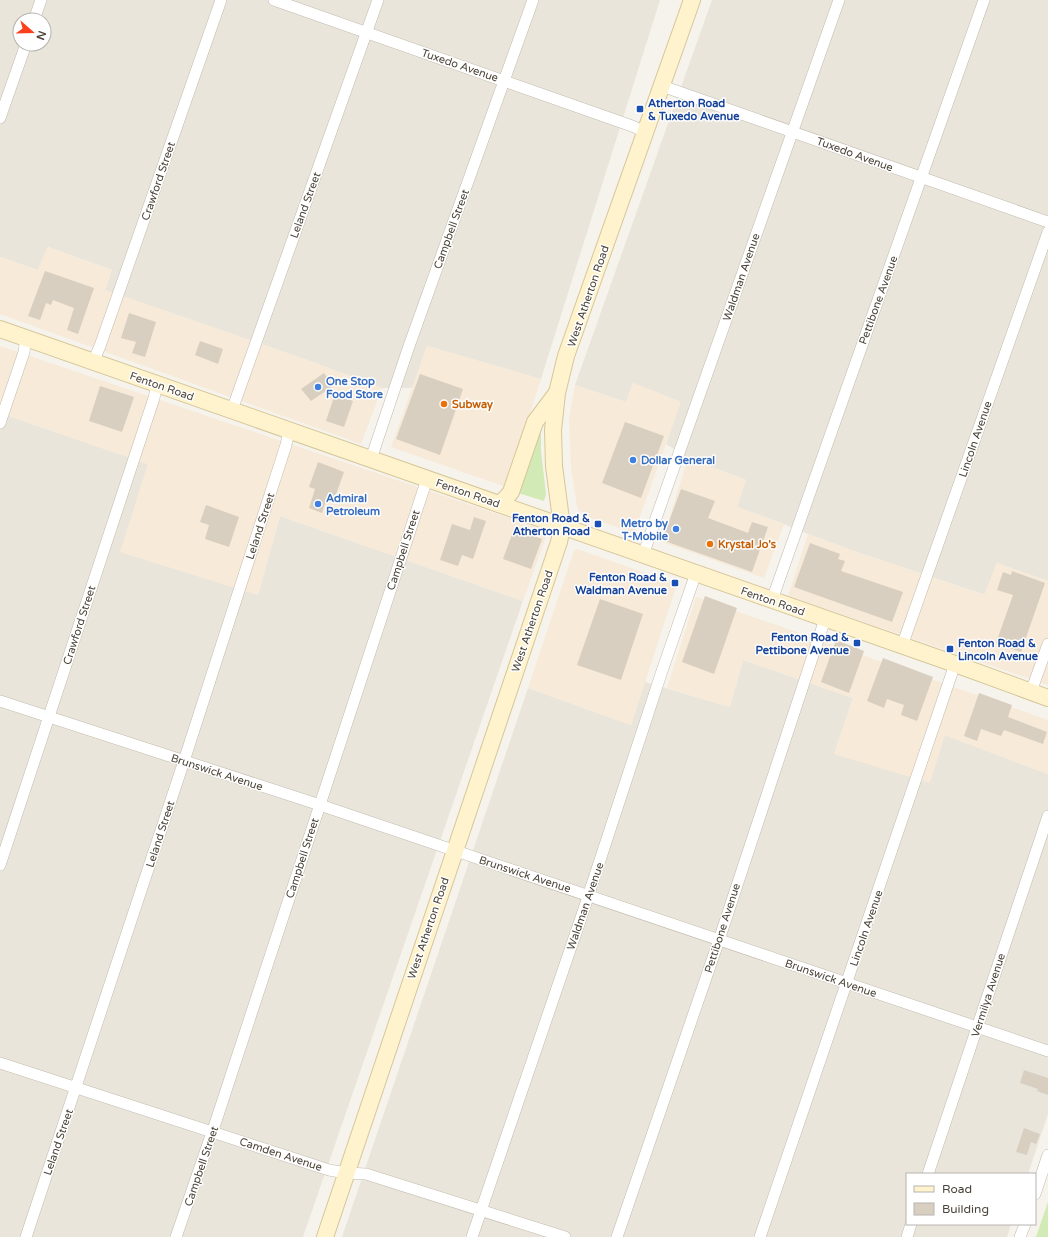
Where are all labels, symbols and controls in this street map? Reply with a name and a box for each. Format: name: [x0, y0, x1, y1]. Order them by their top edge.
north arrow: [12, 12, 52, 52]
text: N: [33, 29, 49, 42]
street label: Tuxedo Avenue: [420, 46, 500, 85]
place label: Atherton Road & Tuxedo Avenue: [648, 97, 740, 123]
marker: Atherton Road & Tuxedo Avenue: [635, 104, 645, 114]
street label: Tuxedo Avenue: [815, 135, 895, 174]
street label: Crawford Street: [139, 140, 178, 222]
street label: Leland Street: [287, 170, 323, 240]
street label: Campbell Street: [431, 188, 472, 271]
street label: Waldman Avenue: [720, 232, 763, 323]
street label: West Atherton Road: [565, 244, 612, 349]
street label: Pettibone Avenue: [856, 254, 901, 346]
street label: Fenton Road: [128, 369, 196, 404]
place label: One Stop Food Store: [326, 375, 384, 401]
marker: One Stop Food Store: [313, 382, 323, 392]
place label: Subway: [452, 398, 493, 412]
marker: Subway: [439, 399, 449, 409]
street label: Lincoln Avenue: [956, 399, 995, 479]
place label: Dollar General: [641, 454, 715, 467]
marker: Dollar General: [628, 455, 638, 465]
street label: Fenton Road: [434, 476, 502, 511]
street label: Leland Street: [244, 491, 277, 561]
place label: Admiral Petroleum: [326, 492, 380, 518]
marker: Admiral Petroleum: [313, 499, 323, 509]
street label: Campbell Street: [384, 508, 423, 592]
place label: Fenton Road & Atherton Road: [512, 512, 590, 538]
place label: Metro by T-Mobile: [621, 517, 669, 543]
marker: Fenton Road & Atherton Road: [593, 519, 603, 529]
marker: Metro by T-Mobile: [671, 524, 681, 534]
place label: Krystal Jo's: [718, 538, 777, 552]
marker: Krystal Jo's: [705, 539, 715, 549]
street label: West Atherton Road: [509, 569, 556, 674]
place label: Fenton Road & Waldman Avenue: [575, 571, 668, 597]
marker: Fenton Road & Waldman Avenue: [670, 578, 680, 588]
street label: Crawford Street: [61, 584, 98, 666]
street label: Fenton Road: [739, 584, 807, 619]
place label: Fenton Road & Pettibone Avenue: [756, 631, 850, 657]
place label: Fenton Road & Lincoln Avenue: [958, 637, 1039, 663]
marker: Fenton Road & Pettibone Avenue: [852, 638, 862, 648]
marker: Fenton Road & Lincoln Avenue: [945, 644, 955, 654]
street label: Brunswick Avenue: [169, 751, 264, 793]
street label: Leland Street: [144, 799, 177, 869]
street label: Campbell Street: [283, 816, 322, 900]
street label: Brunswick Avenue: [477, 853, 572, 895]
street label: Waldman Avenue: [564, 861, 607, 952]
street label: West Atherton Road: [405, 876, 452, 981]
street label: Pettibone Avenue: [702, 882, 743, 975]
street label: Lincoln Avenue: [847, 888, 886, 968]
street label: Vermilya Avenue: [969, 952, 1008, 1039]
street label: Brunswick Avenue: [783, 957, 878, 1000]
street label: Leland Street: [41, 1107, 76, 1177]
street label: Campbell Street: [182, 1124, 221, 1208]
street label: Camden Avenue: [238, 1135, 324, 1174]
legend: [906, 1173, 1036, 1225]
text: Road: [942, 1182, 972, 1196]
text: Building: [942, 1202, 989, 1216]

